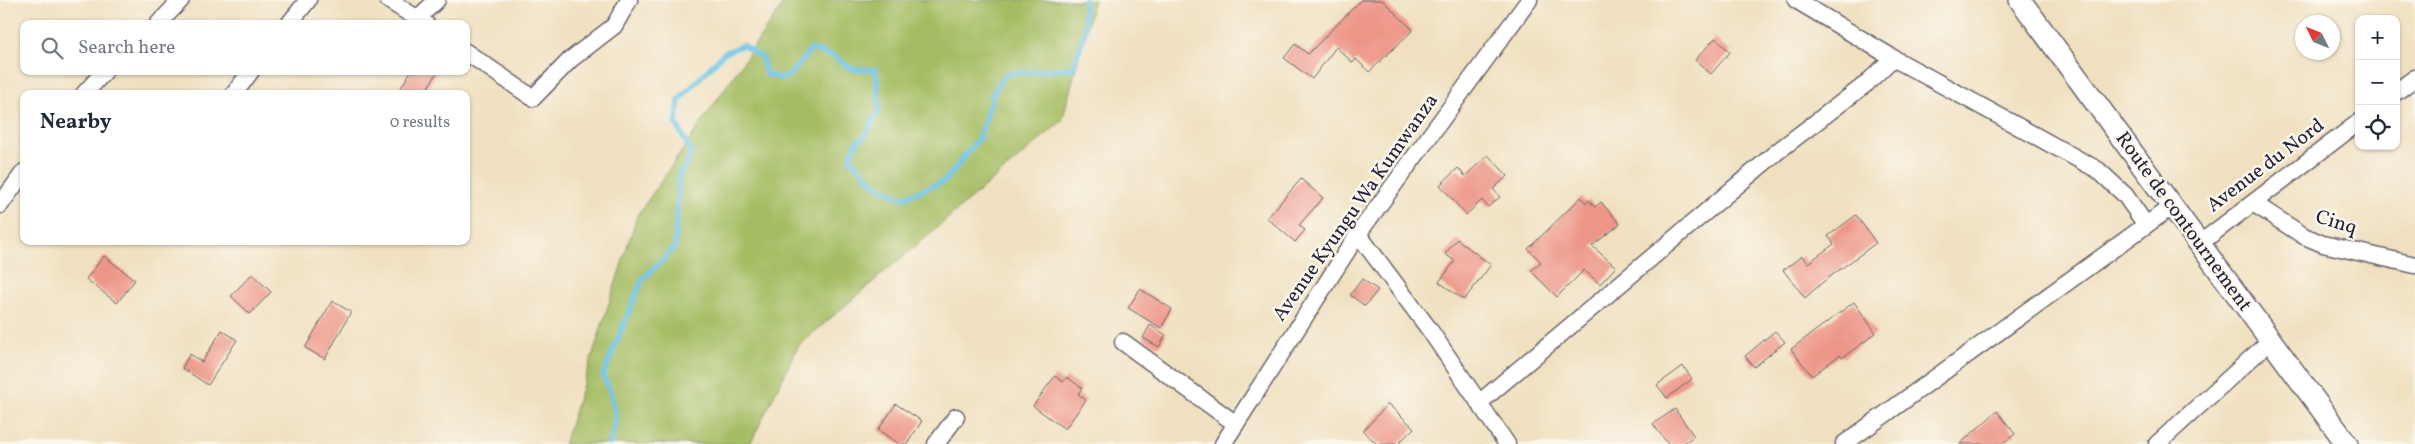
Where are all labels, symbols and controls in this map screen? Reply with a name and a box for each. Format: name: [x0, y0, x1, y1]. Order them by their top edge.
north arrow: [2295, 15, 2340, 60]
map controls: [2355, 15, 2400, 150]
button: +: [2355, 15, 2400, 60]
search box: [20, 20, 470, 75]
icon: search: [38, 34, 66, 62]
text: Search here: [78, 35, 175, 61]
button: −: [2355, 60, 2400, 105]
street label: Avenue Kyungu Wa Kumwanza: [1266, 88, 1446, 328]
button: locate: [2355, 105, 2400, 150]
text: Nearby: [40, 108, 111, 137]
text: 0 results: [390, 112, 450, 134]
street label: Avenue du Nord: [2201, 112, 2331, 220]
street label: Route de contournement: [2108, 126, 2258, 318]
street label: Cinq: [2312, 203, 2360, 243]

